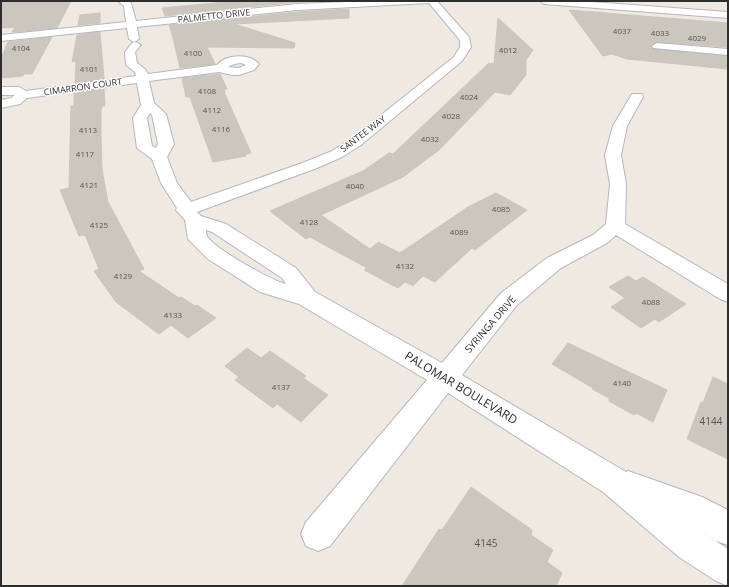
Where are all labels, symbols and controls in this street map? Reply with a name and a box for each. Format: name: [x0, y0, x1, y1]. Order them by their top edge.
street label: PALMETTO DRIVE: [177, 5, 251, 26]
house number: 4037: [613, 25, 632, 36]
house number: 4033: [651, 27, 670, 38]
house number: 4029: [688, 32, 707, 43]
house number: 4104: [12, 42, 31, 53]
house number: 4012: [499, 44, 518, 55]
house number: 4100: [184, 47, 203, 58]
house number: 4101: [80, 63, 98, 74]
street label: CIMARRON COURT: [43, 75, 123, 98]
house number: 4108: [198, 85, 217, 96]
house number: 4024: [460, 91, 479, 102]
house number: 4112: [203, 104, 222, 115]
house number: 4028: [442, 110, 461, 121]
street label: SANTEE WAY: [337, 112, 389, 155]
house number: 4116: [212, 123, 231, 134]
house number: 4113: [79, 124, 98, 135]
house number: 4032: [421, 133, 440, 144]
house number: 4117: [76, 148, 95, 159]
house number: 4121: [80, 179, 98, 190]
house number: 4040: [346, 180, 365, 191]
house number: 4085: [492, 203, 511, 214]
house number: 4128: [300, 216, 319, 227]
house number: 4125: [90, 219, 109, 230]
house number: 4089: [450, 226, 469, 237]
house number: 4132: [396, 260, 415, 271]
house number: 4129: [114, 270, 133, 281]
street label: SYRINGA DRIVE: [461, 292, 519, 356]
house number: 4088: [642, 296, 661, 307]
house number: 4133: [164, 309, 183, 320]
street label: PALOMAR BOULEVARD: [402, 347, 521, 428]
house number: 4140: [613, 377, 632, 388]
house number: 4137: [272, 381, 291, 392]
house number: 4144: [700, 414, 723, 428]
house number: 4145: [475, 536, 498, 550]

